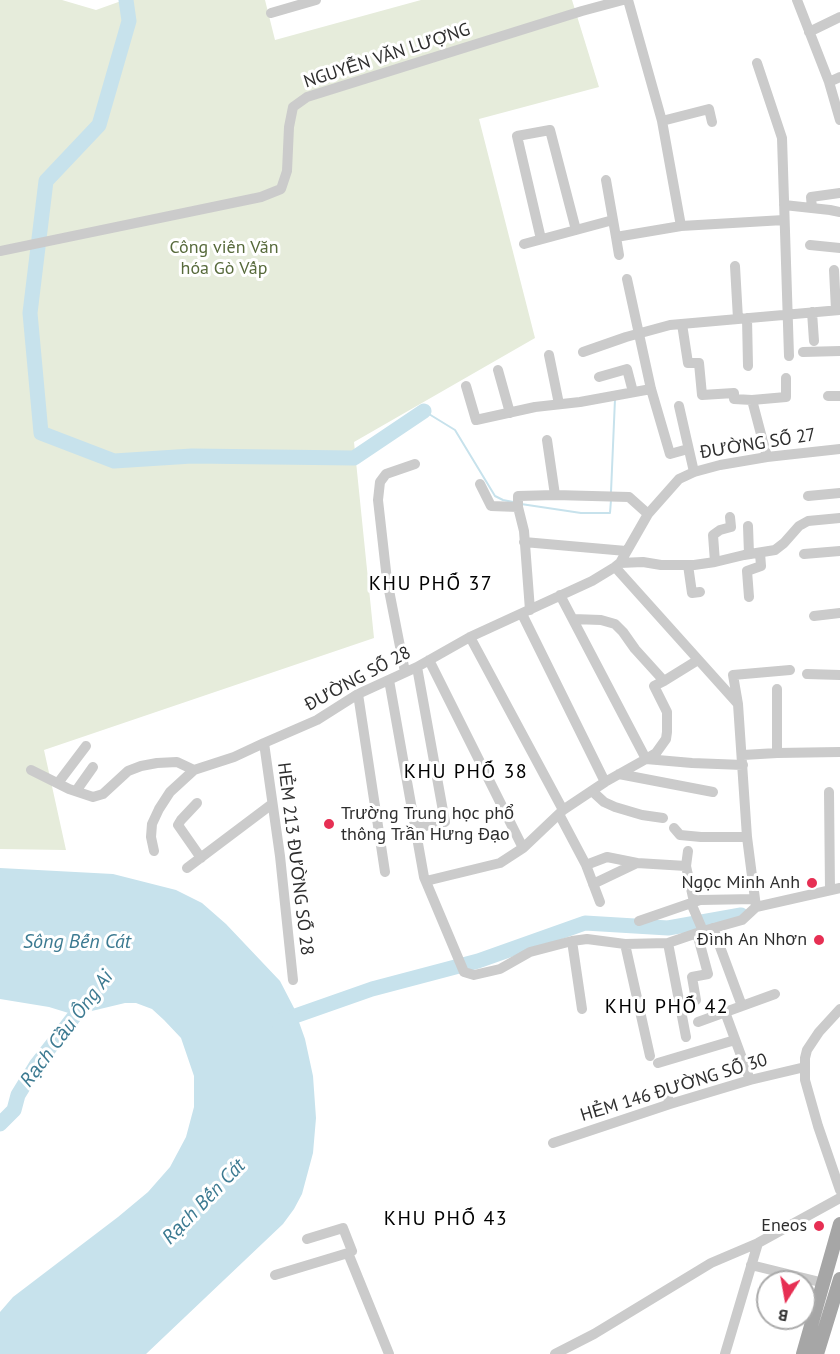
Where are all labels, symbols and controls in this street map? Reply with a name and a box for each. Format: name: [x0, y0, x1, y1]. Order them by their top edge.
street label: NGUYỄN VĂN LƯỢNG: [301, 19, 473, 93]
park label: Công viên Văn hóa Gò Vấp: [169, 237, 279, 280]
street label: ĐƯỜNG SỐ 27: [699, 424, 817, 464]
district label: KHU PHỐ 37: [369, 572, 493, 596]
street label: ĐƯỜNG SỐ 28: [301, 642, 415, 716]
district label: KHU PHỐ 38: [404, 760, 528, 784]
street label: HẺM 213 ĐƯỜNG SỐ 28: [272, 761, 318, 957]
place label: Trường Trung học phổ thông Trần Hưng Đạo: [341, 803, 514, 846]
marker: Trường Trung học phổ thông Trần Hưng Đạo: [322, 817, 336, 831]
place label: Ngọc Minh Anh: [682, 872, 800, 894]
marker: Ngọc Minh Anh: [805, 876, 819, 890]
place label: Đình An Nhơn: [697, 929, 807, 951]
water label: Sông Bến Cát: [23, 930, 131, 954]
marker: Đình An Nhơn: [812, 933, 826, 947]
water label: Rạch Cầu Ông Ai: [15, 966, 119, 1092]
district label: KHU PHỐ 42: [605, 995, 729, 1019]
street label: HẺM 146 ĐƯỜNG SỐ 30: [578, 1049, 770, 1127]
water label: Rạch Bến Cát: [157, 1154, 251, 1250]
district label: KHU PHỐ 43: [384, 1207, 508, 1231]
place label: Eneos: [761, 1215, 807, 1237]
marker: Eneos: [812, 1219, 826, 1233]
north arrow: [756, 1270, 816, 1330]
text: B: [776, 1305, 790, 1326]

